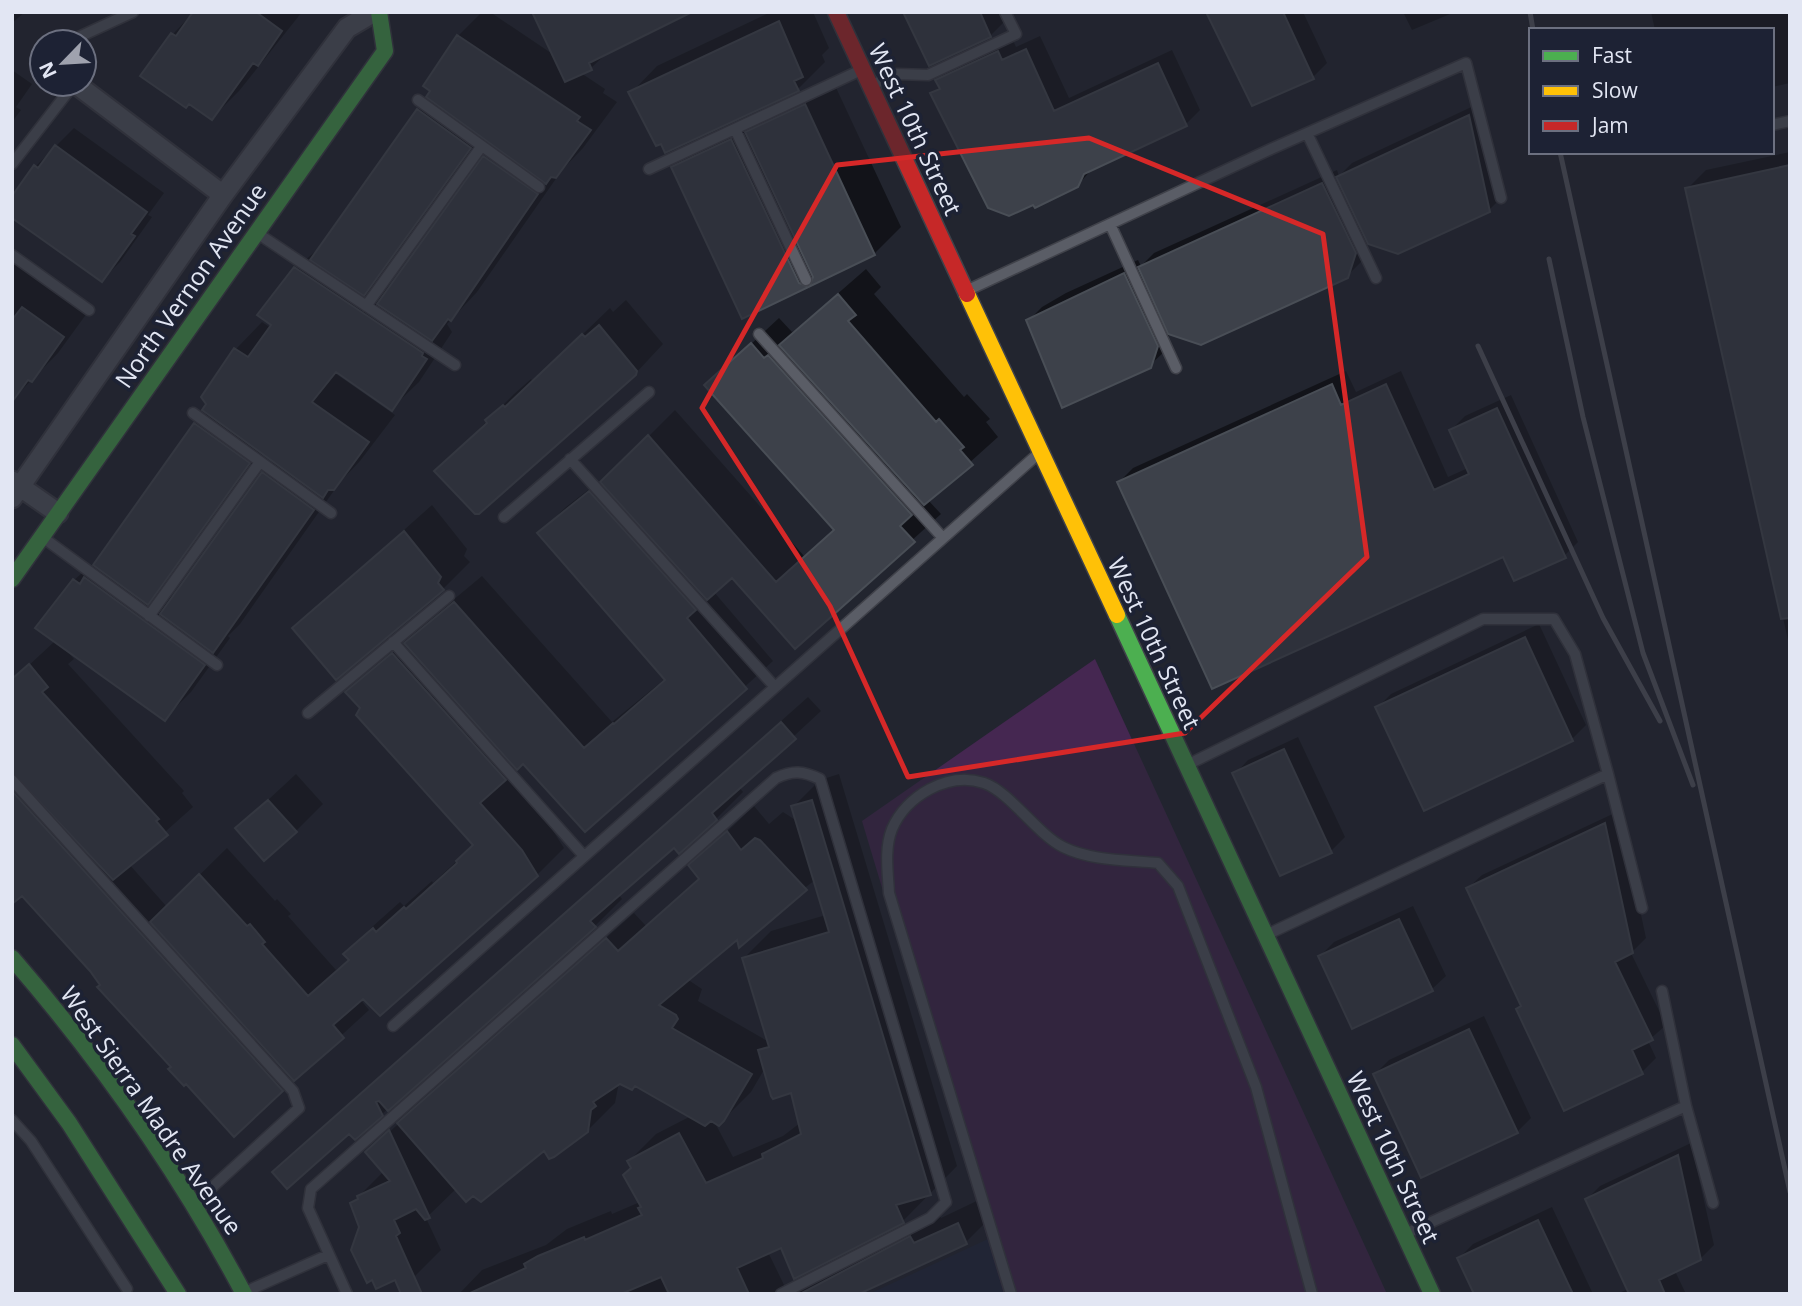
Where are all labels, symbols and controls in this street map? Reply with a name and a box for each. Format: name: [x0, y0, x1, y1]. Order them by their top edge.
north arrow: [28, 28, 98, 98]
legend: [1529, 28, 1774, 154]
street label: West 10th Street: [862, 38, 970, 220]
text: Fast: [1592, 41, 1632, 69]
text: N: [33, 58, 63, 83]
text: Slow: [1592, 76, 1638, 104]
text: Jam: [1590, 111, 1629, 139]
street label: North Vernon Avenue: [107, 176, 273, 394]
street label: West 10th Street: [1101, 552, 1209, 734]
street label: West Sierra Madre Avenue: [53, 979, 251, 1241]
street label: West 10th Street: [1340, 1066, 1448, 1248]

